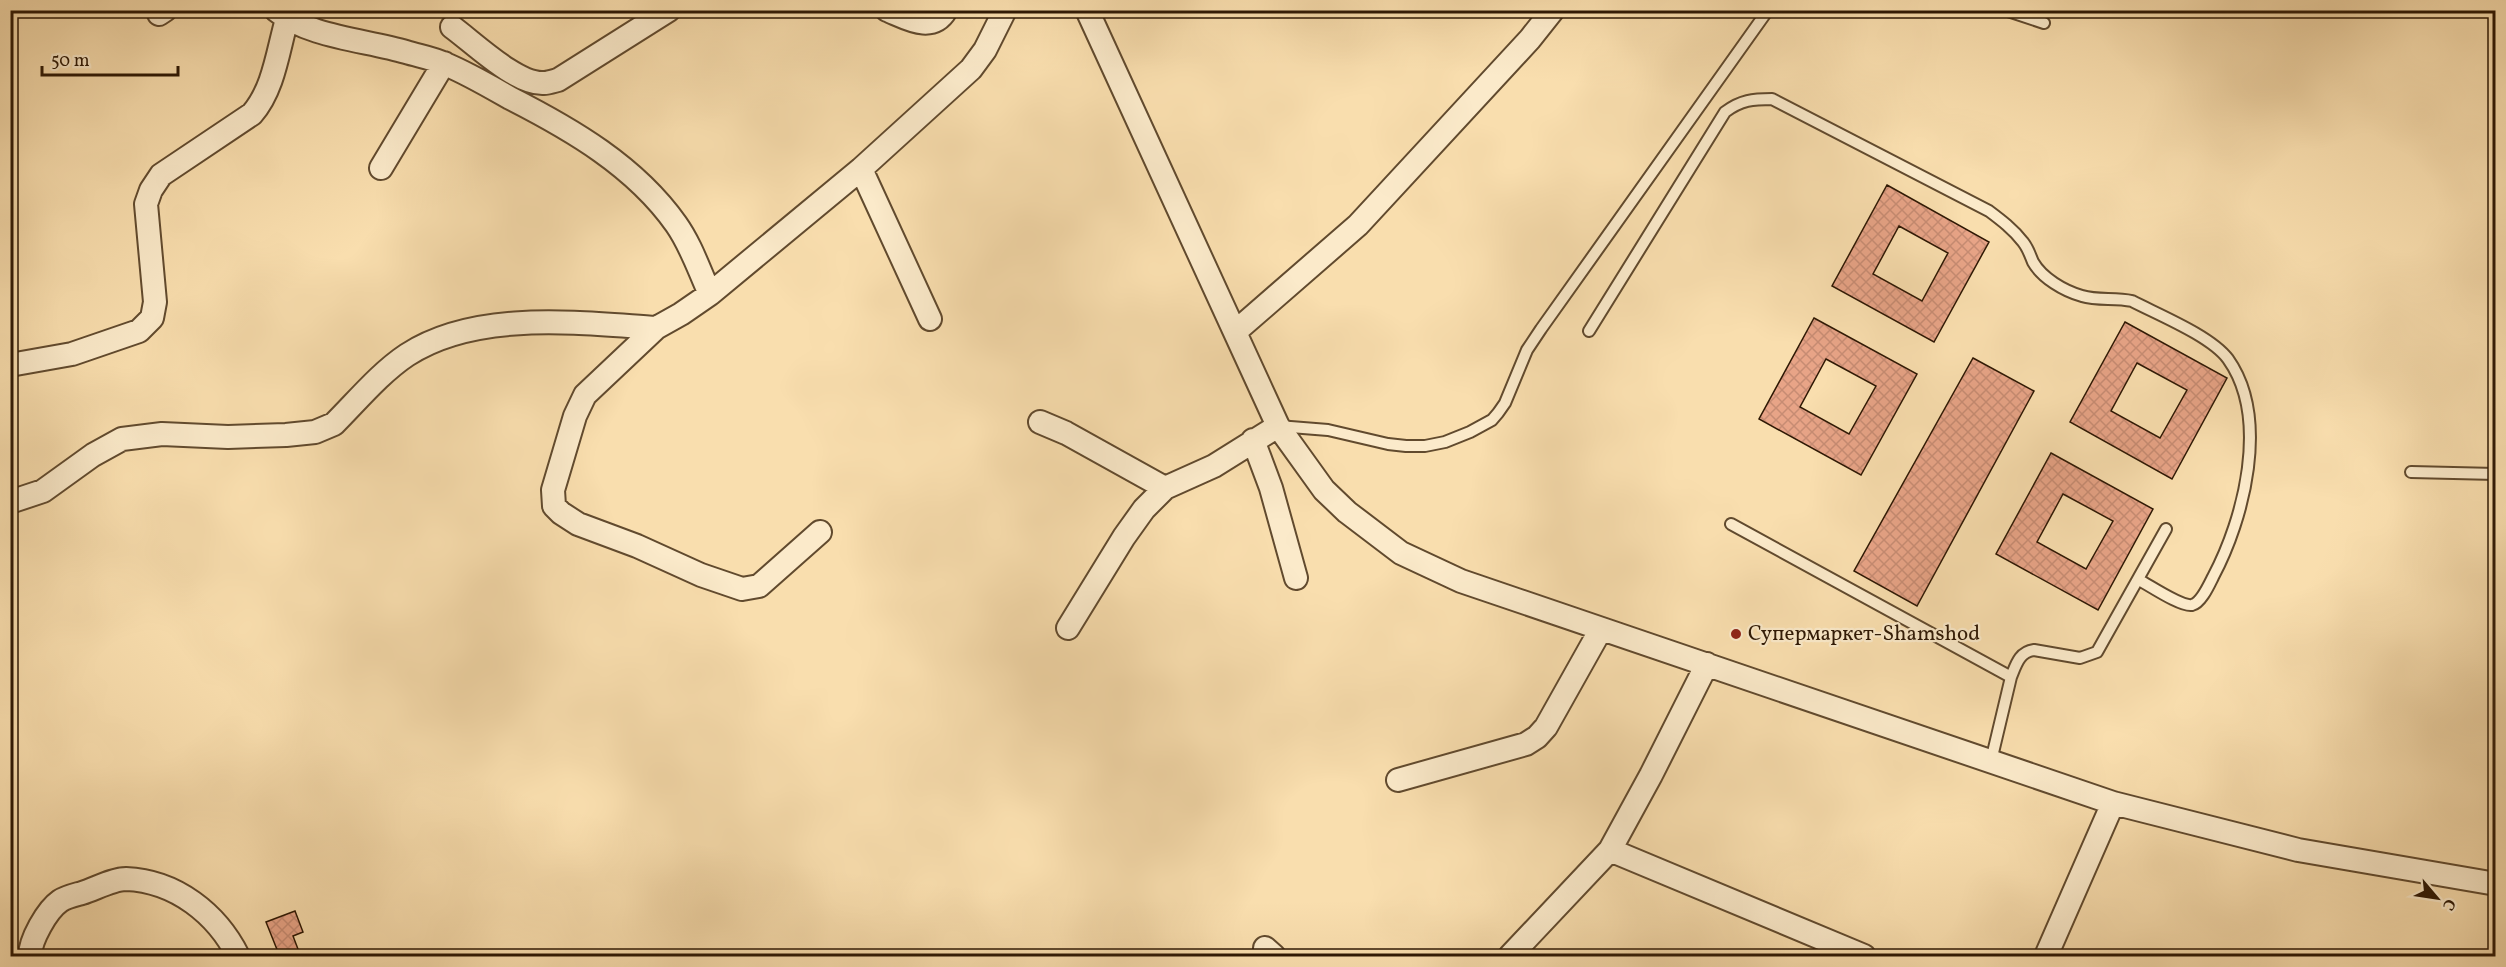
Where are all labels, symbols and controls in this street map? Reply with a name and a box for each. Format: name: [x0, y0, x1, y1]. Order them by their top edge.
scale bar: [42, 39, 178, 77]
text: 50 m: [51, 49, 90, 74]
place label: Супермаркет-Shamshod: [1748, 620, 1980, 649]
marker: Супермаркет-Shamshod: [1729, 627, 1743, 641]
north arrow: [2407, 868, 2467, 928]
text: С: [2436, 894, 2460, 914]

